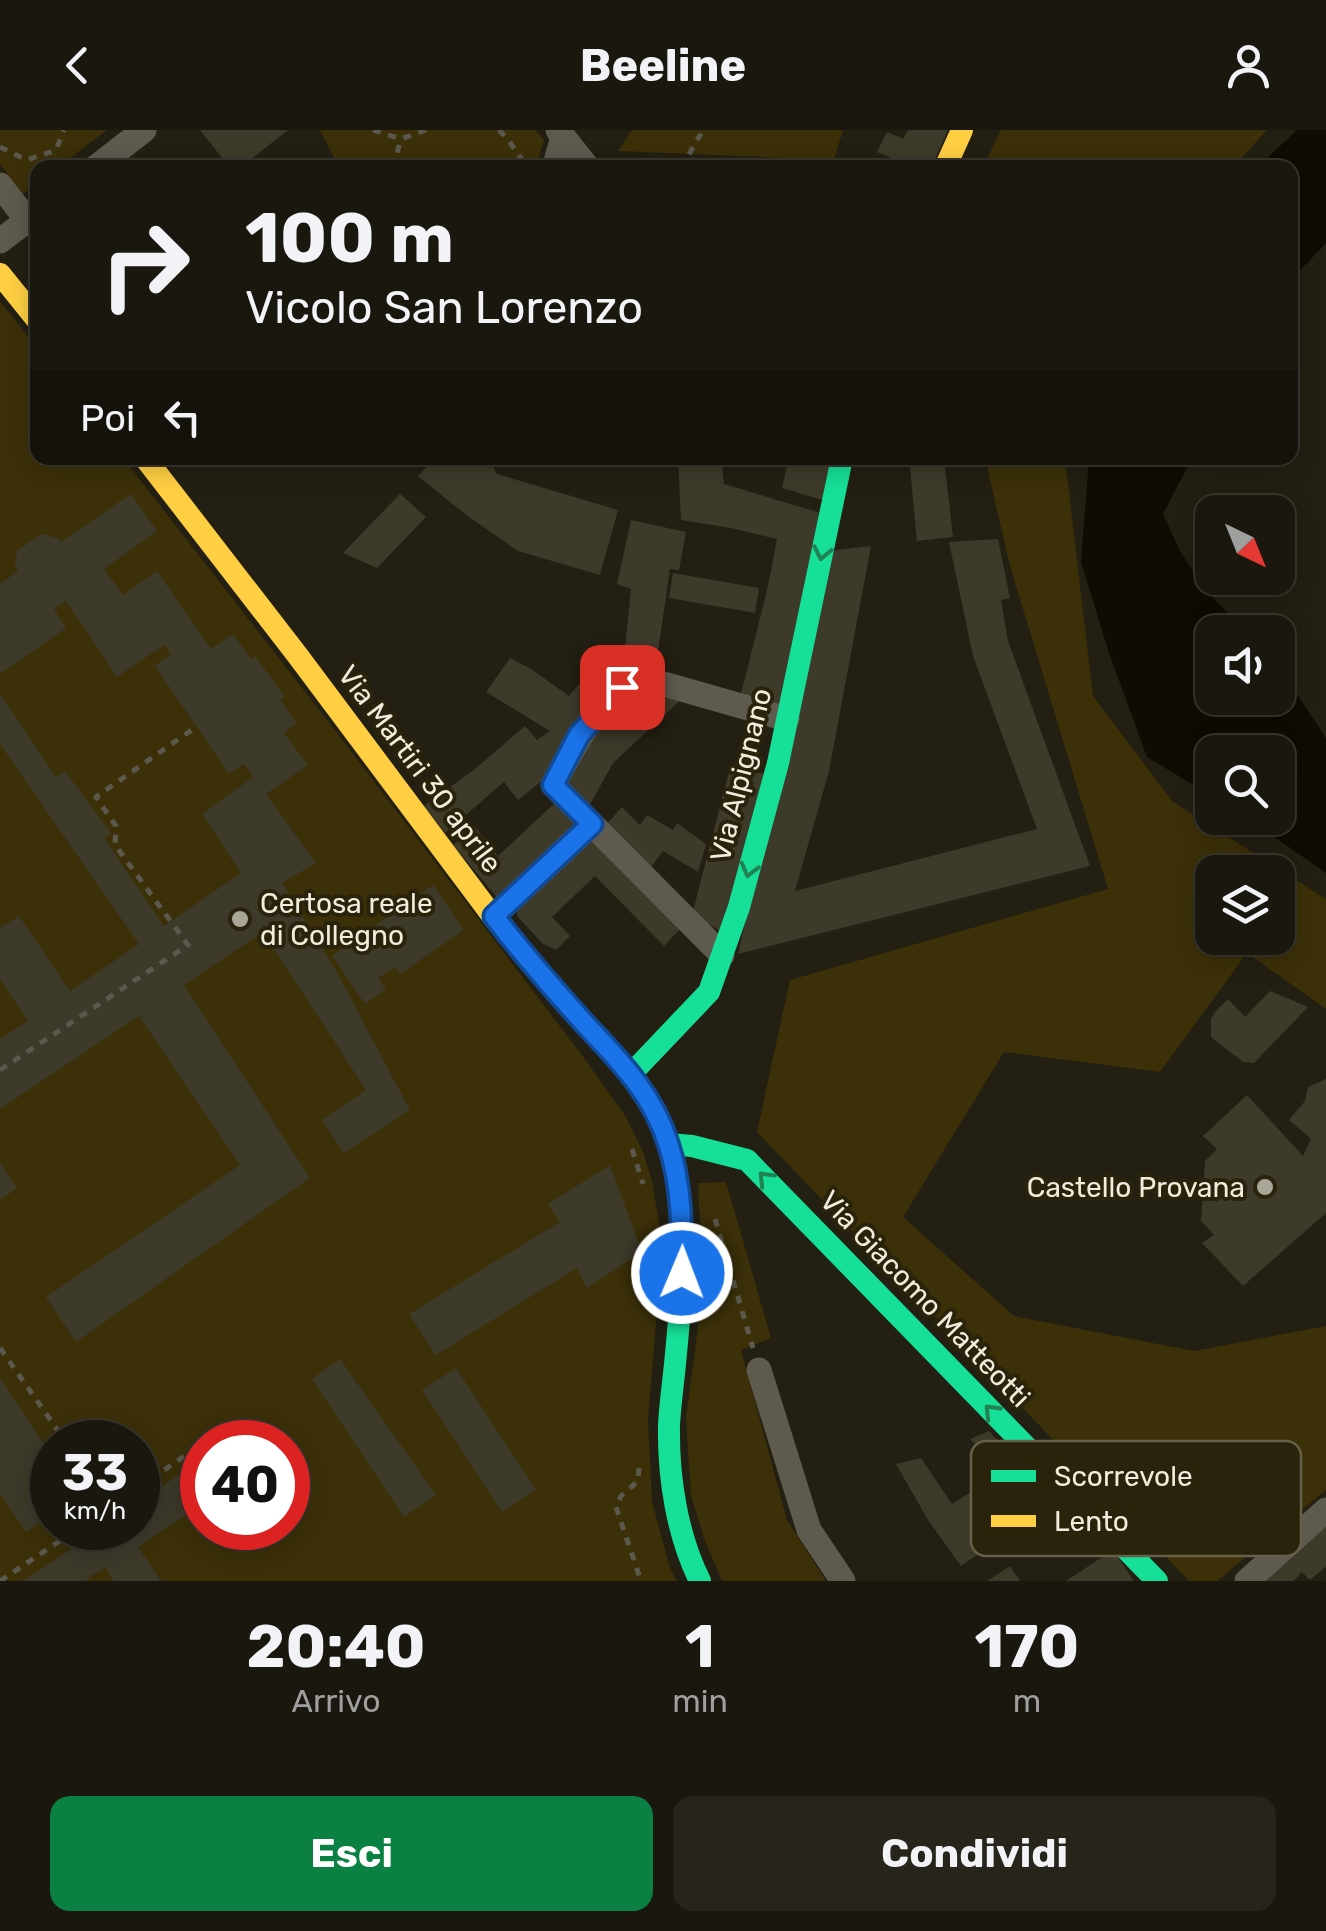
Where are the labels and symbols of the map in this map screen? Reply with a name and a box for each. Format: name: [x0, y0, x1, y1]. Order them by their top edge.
north arrow: [1195, 495, 1295, 595]
one-way arrow: [813, 544, 834, 561]
pin: [580, 645, 665, 730]
street label: Via Martiri 30 aprile: [331, 659, 509, 879]
street label: Via Alpignano: [703, 685, 779, 865]
one-way arrow: [740, 861, 761, 878]
place label: Certosa reale di Collegno: [260, 887, 433, 952]
marker: Certosa reale di Collegno: [229, 908, 251, 930]
one-way arrow: [759, 1171, 777, 1189]
place label: Castello Provana: [1027, 1171, 1245, 1204]
marker: Castello Provana: [1254, 1176, 1276, 1198]
street label: Via Giacomo Matteotti: [813, 1184, 1037, 1414]
position arrow: [630, 1221, 734, 1325]
one-way arrow: [985, 1404, 1003, 1422]
speed limit sign: 40: [180, 1420, 310, 1550]
legend: [971, 1441, 1301, 1556]
text: Scorrevole: [1054, 1460, 1193, 1493]
text: Lento: [1054, 1505, 1129, 1538]

